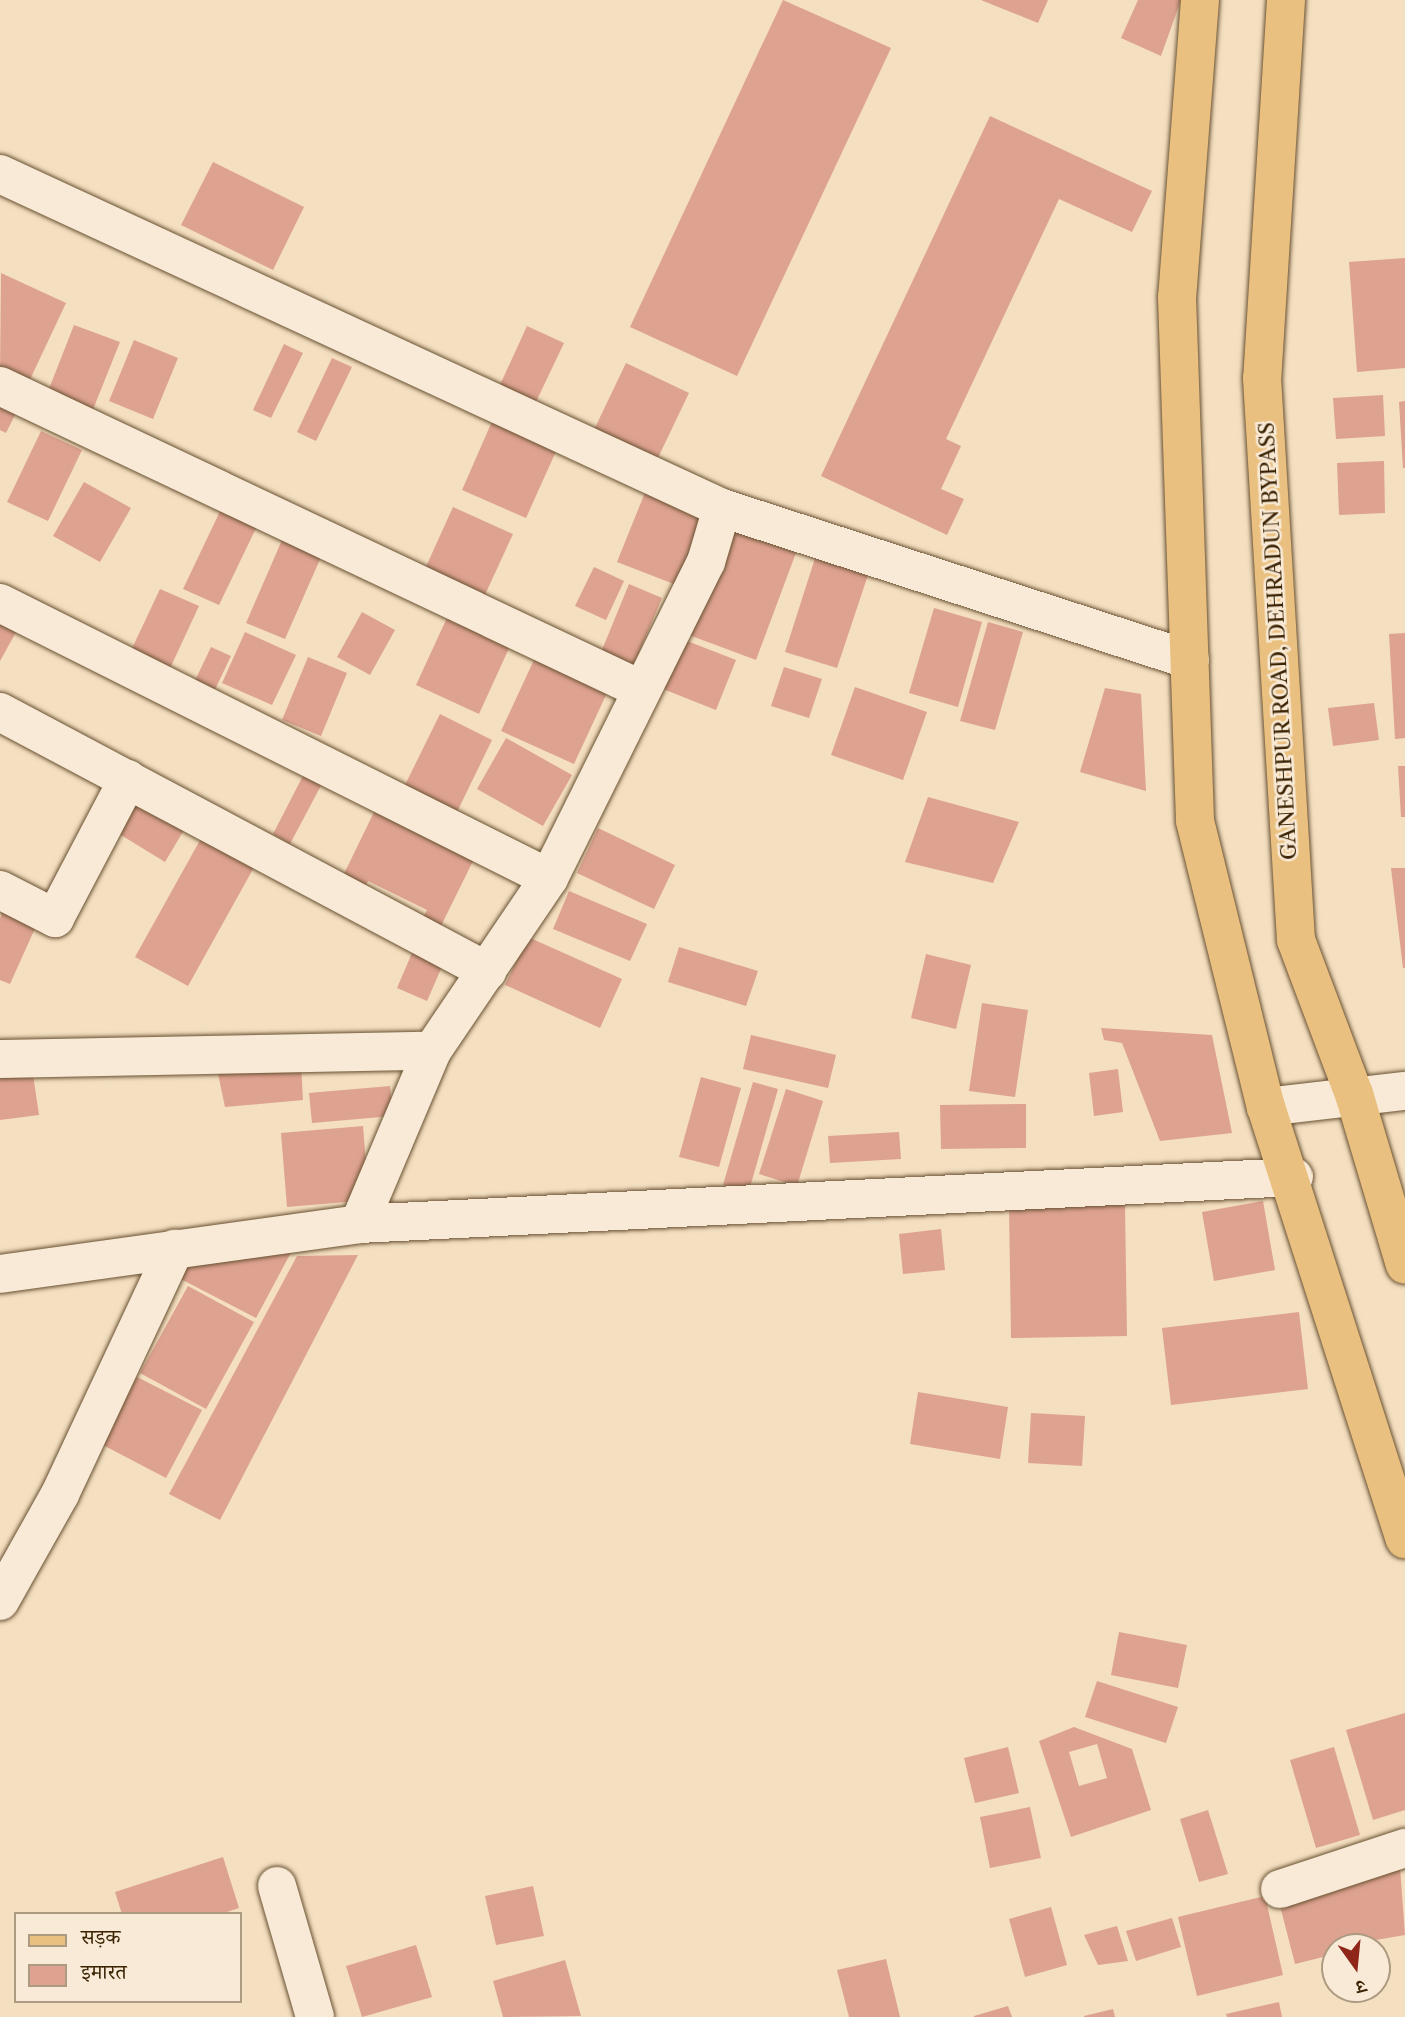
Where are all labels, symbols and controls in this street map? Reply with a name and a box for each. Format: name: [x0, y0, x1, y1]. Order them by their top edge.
street label: GANESHPUR ROAD, DEHRADUN BYPASS: [1254, 421, 1302, 861]
legend: [14, 1912, 242, 2003]
text: सड़क: [81, 1924, 120, 1949]
north arrow: [1321, 1933, 1391, 2003]
text: इमारत: [81, 1959, 127, 1984]
text: उ: [1353, 1974, 1369, 1999]

